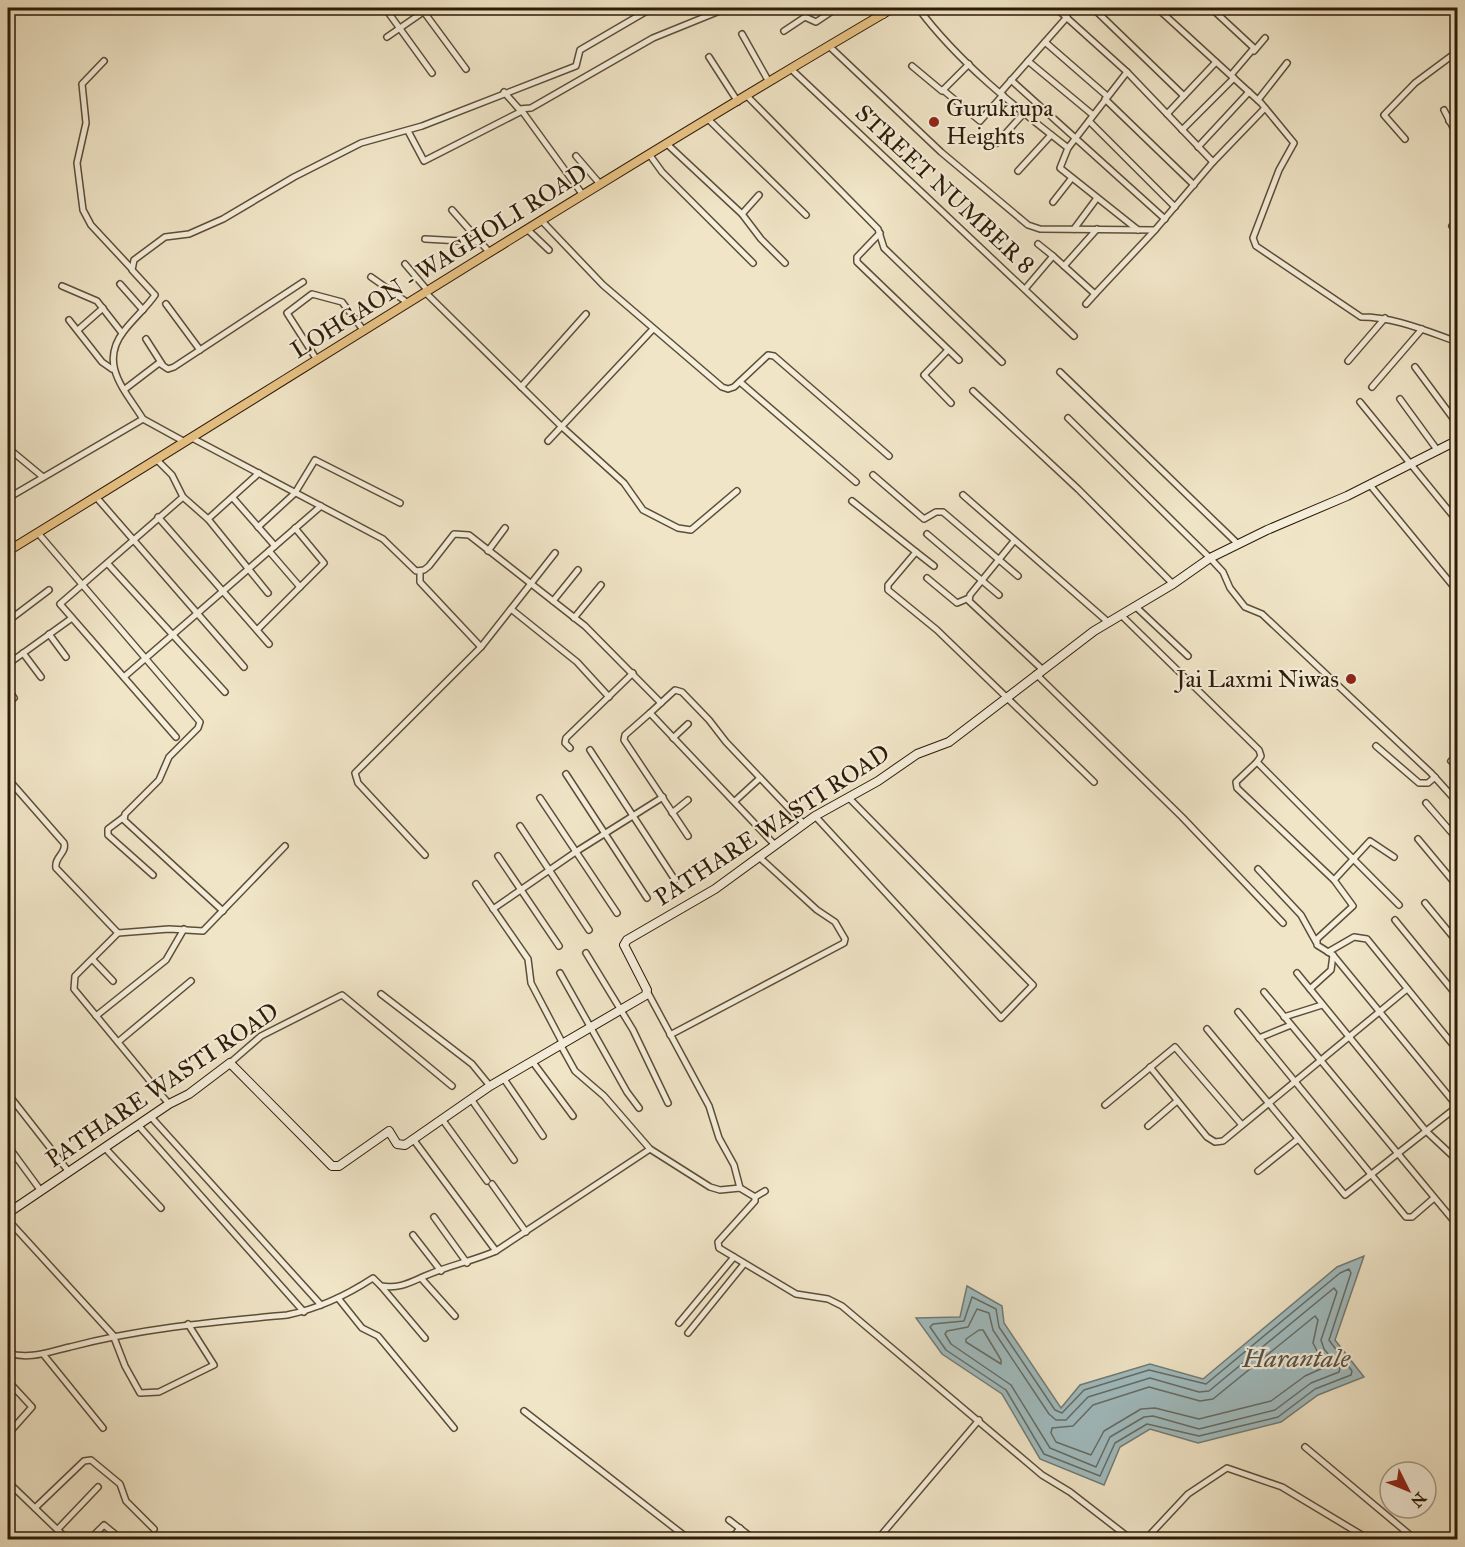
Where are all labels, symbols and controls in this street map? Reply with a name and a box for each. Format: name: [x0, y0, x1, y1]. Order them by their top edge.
place label: Gurukrupa Heights: [946, 93, 1054, 151]
street label: STREET NUMBER 8: [849, 98, 1041, 280]
marker: Gurukrupa Heights: [927, 115, 941, 129]
street label: LOHGAON - WAGHOLI ROAD: [285, 157, 593, 365]
place label: Jai Laxmi Niwas: [1173, 664, 1339, 694]
marker: Jai Laxmi Niwas: [1344, 672, 1358, 686]
street label: PATHARE WASTI ROAD: [649, 738, 895, 912]
street label: PATHARE WASTI ROAD: [40, 996, 284, 1174]
water label: Harantale: [1241, 1342, 1351, 1374]
north arrow: [1378, 1460, 1438, 1520]
text: N: [1407, 1488, 1430, 1512]

